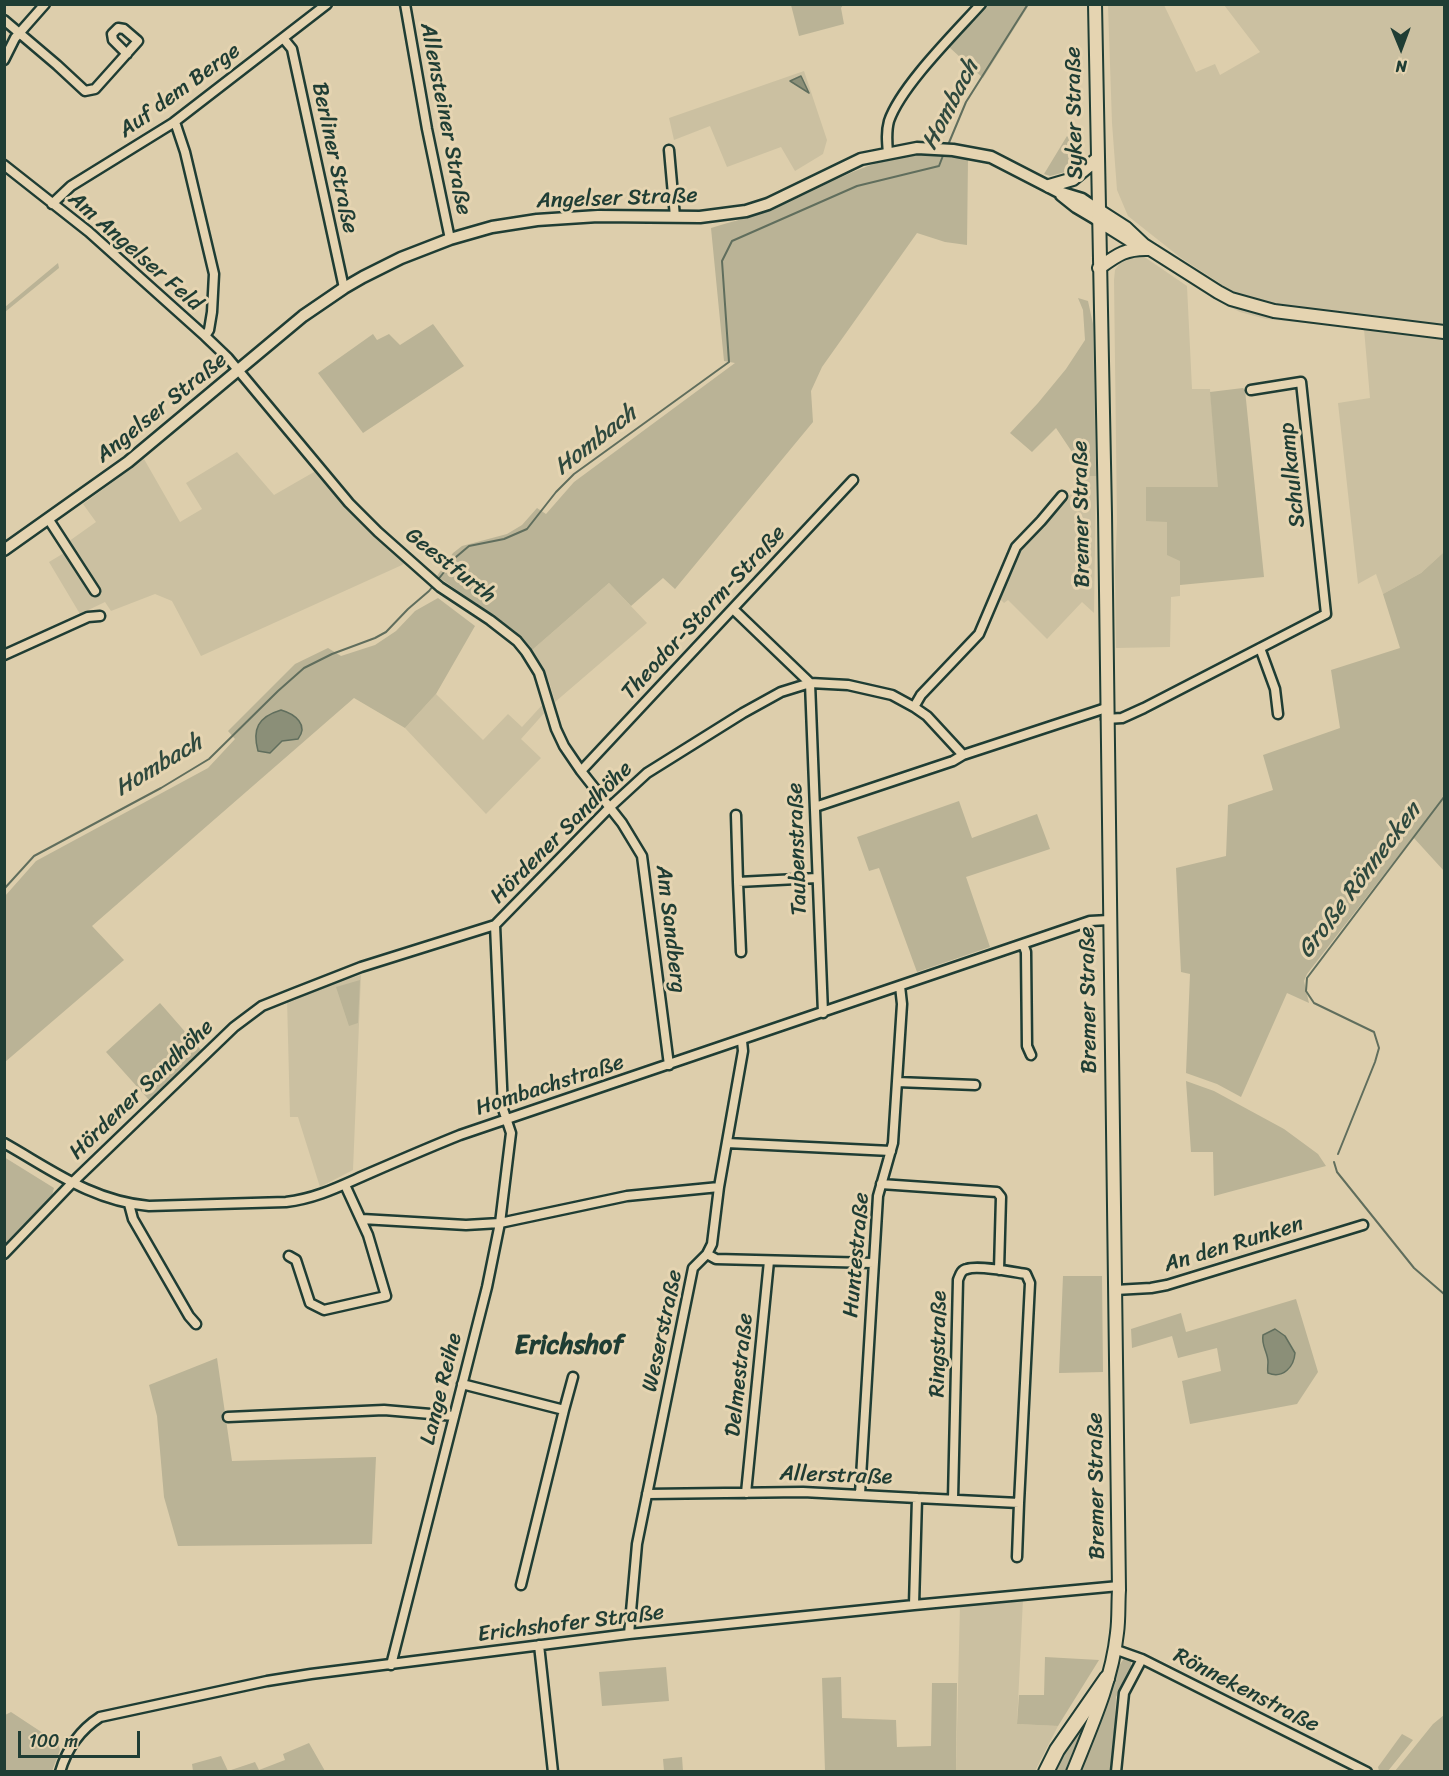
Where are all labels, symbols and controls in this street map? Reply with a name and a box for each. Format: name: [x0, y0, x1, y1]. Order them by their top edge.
north arrow: [1371, 18, 1431, 78]
street label: Allensteiner Straße: [413, 21, 477, 217]
street label: Auf dem Berge: [114, 38, 246, 144]
street label: Syker Straße: [1061, 46, 1089, 180]
text: N: [1396, 52, 1407, 81]
water label: Hombach: [916, 55, 986, 155]
street label: Berliner Straße: [305, 80, 363, 236]
street label: Angelser Straße: [536, 183, 698, 215]
street label: Am Angelser Feld: [62, 186, 208, 318]
street label: Angelser Straße: [91, 347, 233, 469]
water label: Hombach: [549, 400, 643, 482]
street label: Schulkamp: [1274, 421, 1312, 529]
street label: Bremer Straße: [1068, 440, 1096, 588]
street label: Theodor-Storm-Straße: [616, 520, 792, 706]
street label: Geestfurth: [399, 522, 501, 610]
water label: Hombach: [110, 729, 208, 803]
street label: Hördener Sandhöhe: [485, 756, 639, 910]
street label: Taubenstraße: [782, 782, 814, 916]
water label: Große Rönnecken: [1292, 798, 1428, 964]
street label: Am Sandberg: [649, 864, 691, 994]
street label: Bremer Straße: [1075, 926, 1103, 1074]
street label: Hördener Sandhöhe: [64, 1014, 220, 1166]
street label: Hombachstraße: [472, 1050, 628, 1122]
street label: Huntestraße: [838, 1191, 876, 1319]
street label: An den Runken: [1161, 1211, 1307, 1279]
street label: Weserstraße: [637, 1268, 689, 1394]
street label: Ringstraße: [925, 1290, 953, 1398]
street label: Delmestraße: [720, 1312, 760, 1438]
street label: Lange Reihe: [415, 1330, 469, 1448]
district label: Erichshof: [515, 1330, 623, 1362]
street label: Bremer Straße: [1083, 1412, 1111, 1560]
street label: Allerstraße: [779, 1461, 893, 1491]
street label: Erichshofer Straße: [476, 1599, 666, 1649]
street label: Rönnekenstraße: [1169, 1643, 1323, 1739]
scale bar: [21, 1719, 142, 1757]
text: 100 m: [29, 1725, 78, 1757]

